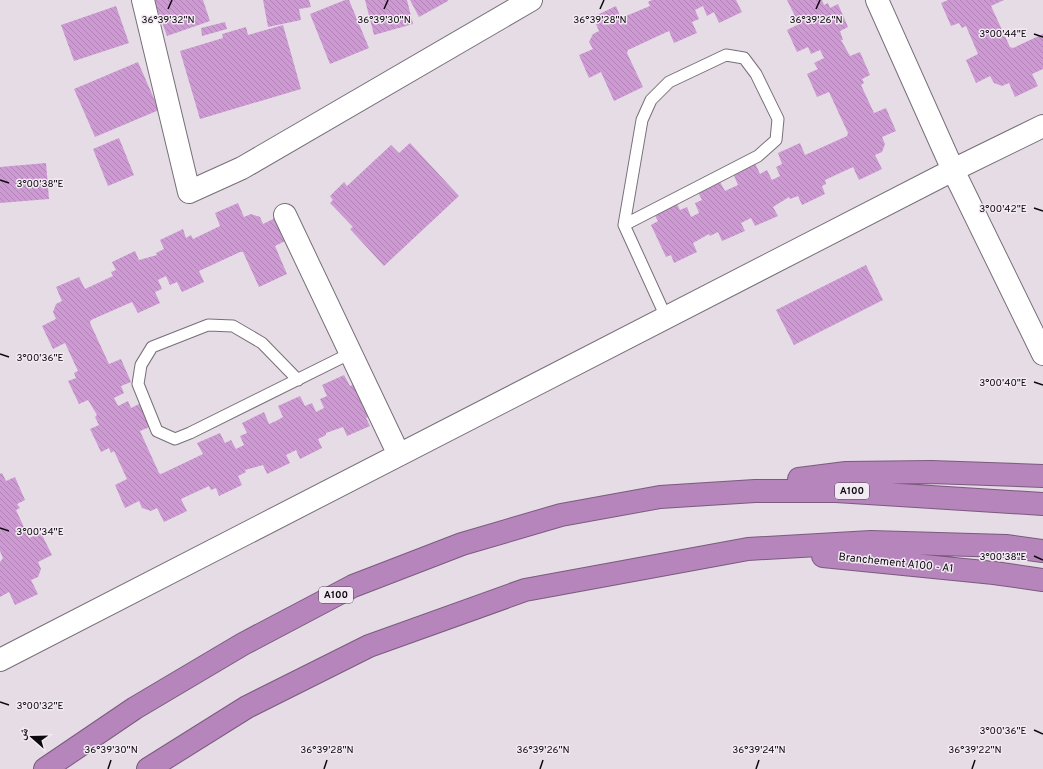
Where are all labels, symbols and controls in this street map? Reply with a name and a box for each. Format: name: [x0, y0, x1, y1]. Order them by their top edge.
text: 36°39'32"N: [141, 14, 195, 27]
text: 36°39'30"N: [357, 14, 411, 27]
text: 36°39'28"N: [573, 14, 627, 27]
text: 36°39'26"N: [789, 14, 843, 27]
text: 3°00'44"E: [979, 28, 1027, 41]
text: 3°00'38"E: [16, 178, 64, 191]
text: 3°00'42"E: [979, 203, 1027, 216]
text: 3°00'36"E: [16, 352, 64, 365]
text: 3°00'40"E: [979, 377, 1027, 390]
road number: A100: [835, 483, 869, 499]
text: 3°00'34"E: [16, 526, 64, 539]
street label: Branchement A100 - A1: [838, 550, 954, 576]
text: 3°00'38"E: [979, 551, 1027, 564]
road number: A100: [319, 587, 353, 603]
text: 3°00'32"E: [17, 700, 63, 713]
north arrow: [12, 717, 52, 757]
text: 3°00'36"E: [979, 725, 1027, 738]
text: ش: [15, 726, 32, 742]
text: 36°39'30"N: [84, 744, 138, 757]
text: 36°39'28"N: [300, 744, 354, 757]
text: 36°39'26"N: [516, 744, 570, 757]
text: 36°39'24"N: [732, 744, 786, 757]
text: 36°39'22"N: [948, 744, 1002, 757]

